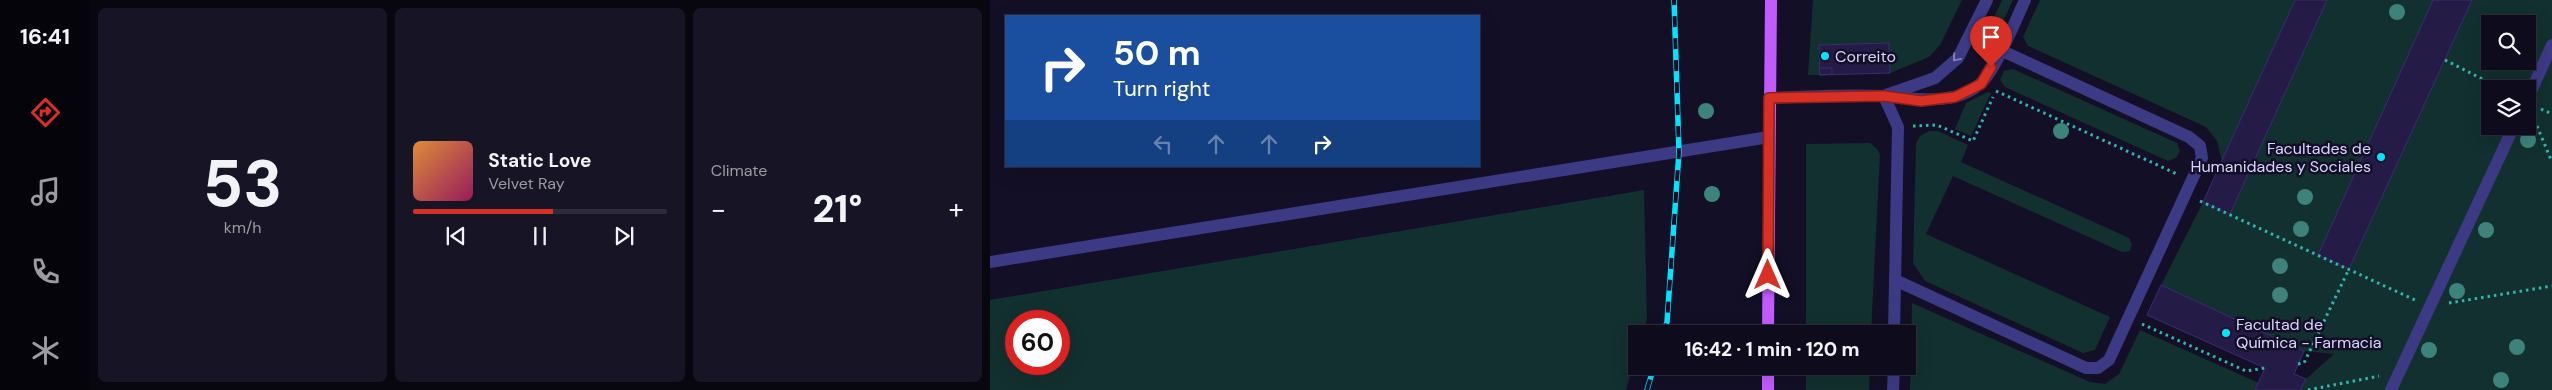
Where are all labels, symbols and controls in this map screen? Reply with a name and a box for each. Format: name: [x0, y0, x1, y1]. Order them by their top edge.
map controls: [2481, 15, 2536, 135]
button: search: [2481, 15, 2536, 70]
pin: [1970, 16, 2012, 67]
text: 16:41: [20, 22, 70, 51]
icon: arrive: [1977, 23, 2005, 51]
text: 50 m: [1113, 30, 1201, 76]
icon: right: [1030, 35, 1095, 100]
place label: Correito: [1835, 46, 1896, 67]
marker: Correito: [1819, 50, 1831, 62]
one-way arrow: [1954, 52, 1962, 61]
text: Turn right: [1113, 74, 1210, 103]
button: layers: [2481, 80, 2536, 135]
icon: directions: [28, 95, 63, 130]
icon: left: [1149, 130, 1177, 158]
icon: ahead: [1202, 130, 1230, 158]
icon: ahead: [1255, 130, 1283, 158]
icon: right: [1308, 130, 1336, 158]
place label: Facultades de Humanidades y Sociales: [2191, 138, 2371, 177]
text: 53: [203, 142, 282, 226]
text: Static Love: [488, 148, 592, 173]
marker: Facultades de Humanidades y Sociales: [2375, 151, 2387, 163]
text: Climate: [711, 160, 767, 181]
text: Velvet Ray: [488, 173, 565, 194]
icon: music: [28, 174, 63, 209]
text: 21°: [812, 184, 862, 234]
text: −: [711, 191, 726, 228]
text: +: [949, 191, 964, 228]
text: km/h: [224, 217, 262, 238]
icon: previous: [442, 222, 470, 250]
icon: pause: [526, 222, 554, 250]
icon: next: [610, 222, 638, 250]
position arrow: [1741, 248, 1793, 300]
icon: phone: [28, 254, 63, 289]
speed limit sign: 60: [1005, 310, 1070, 375]
place label: Facultad de Química - Farmacia: [2236, 314, 2382, 353]
marker: Facultad de Química - Farmacia: [2220, 327, 2232, 339]
icon: climate: [28, 333, 63, 368]
text: 16:42 · 1 min · 120 m: [1684, 337, 1860, 362]

